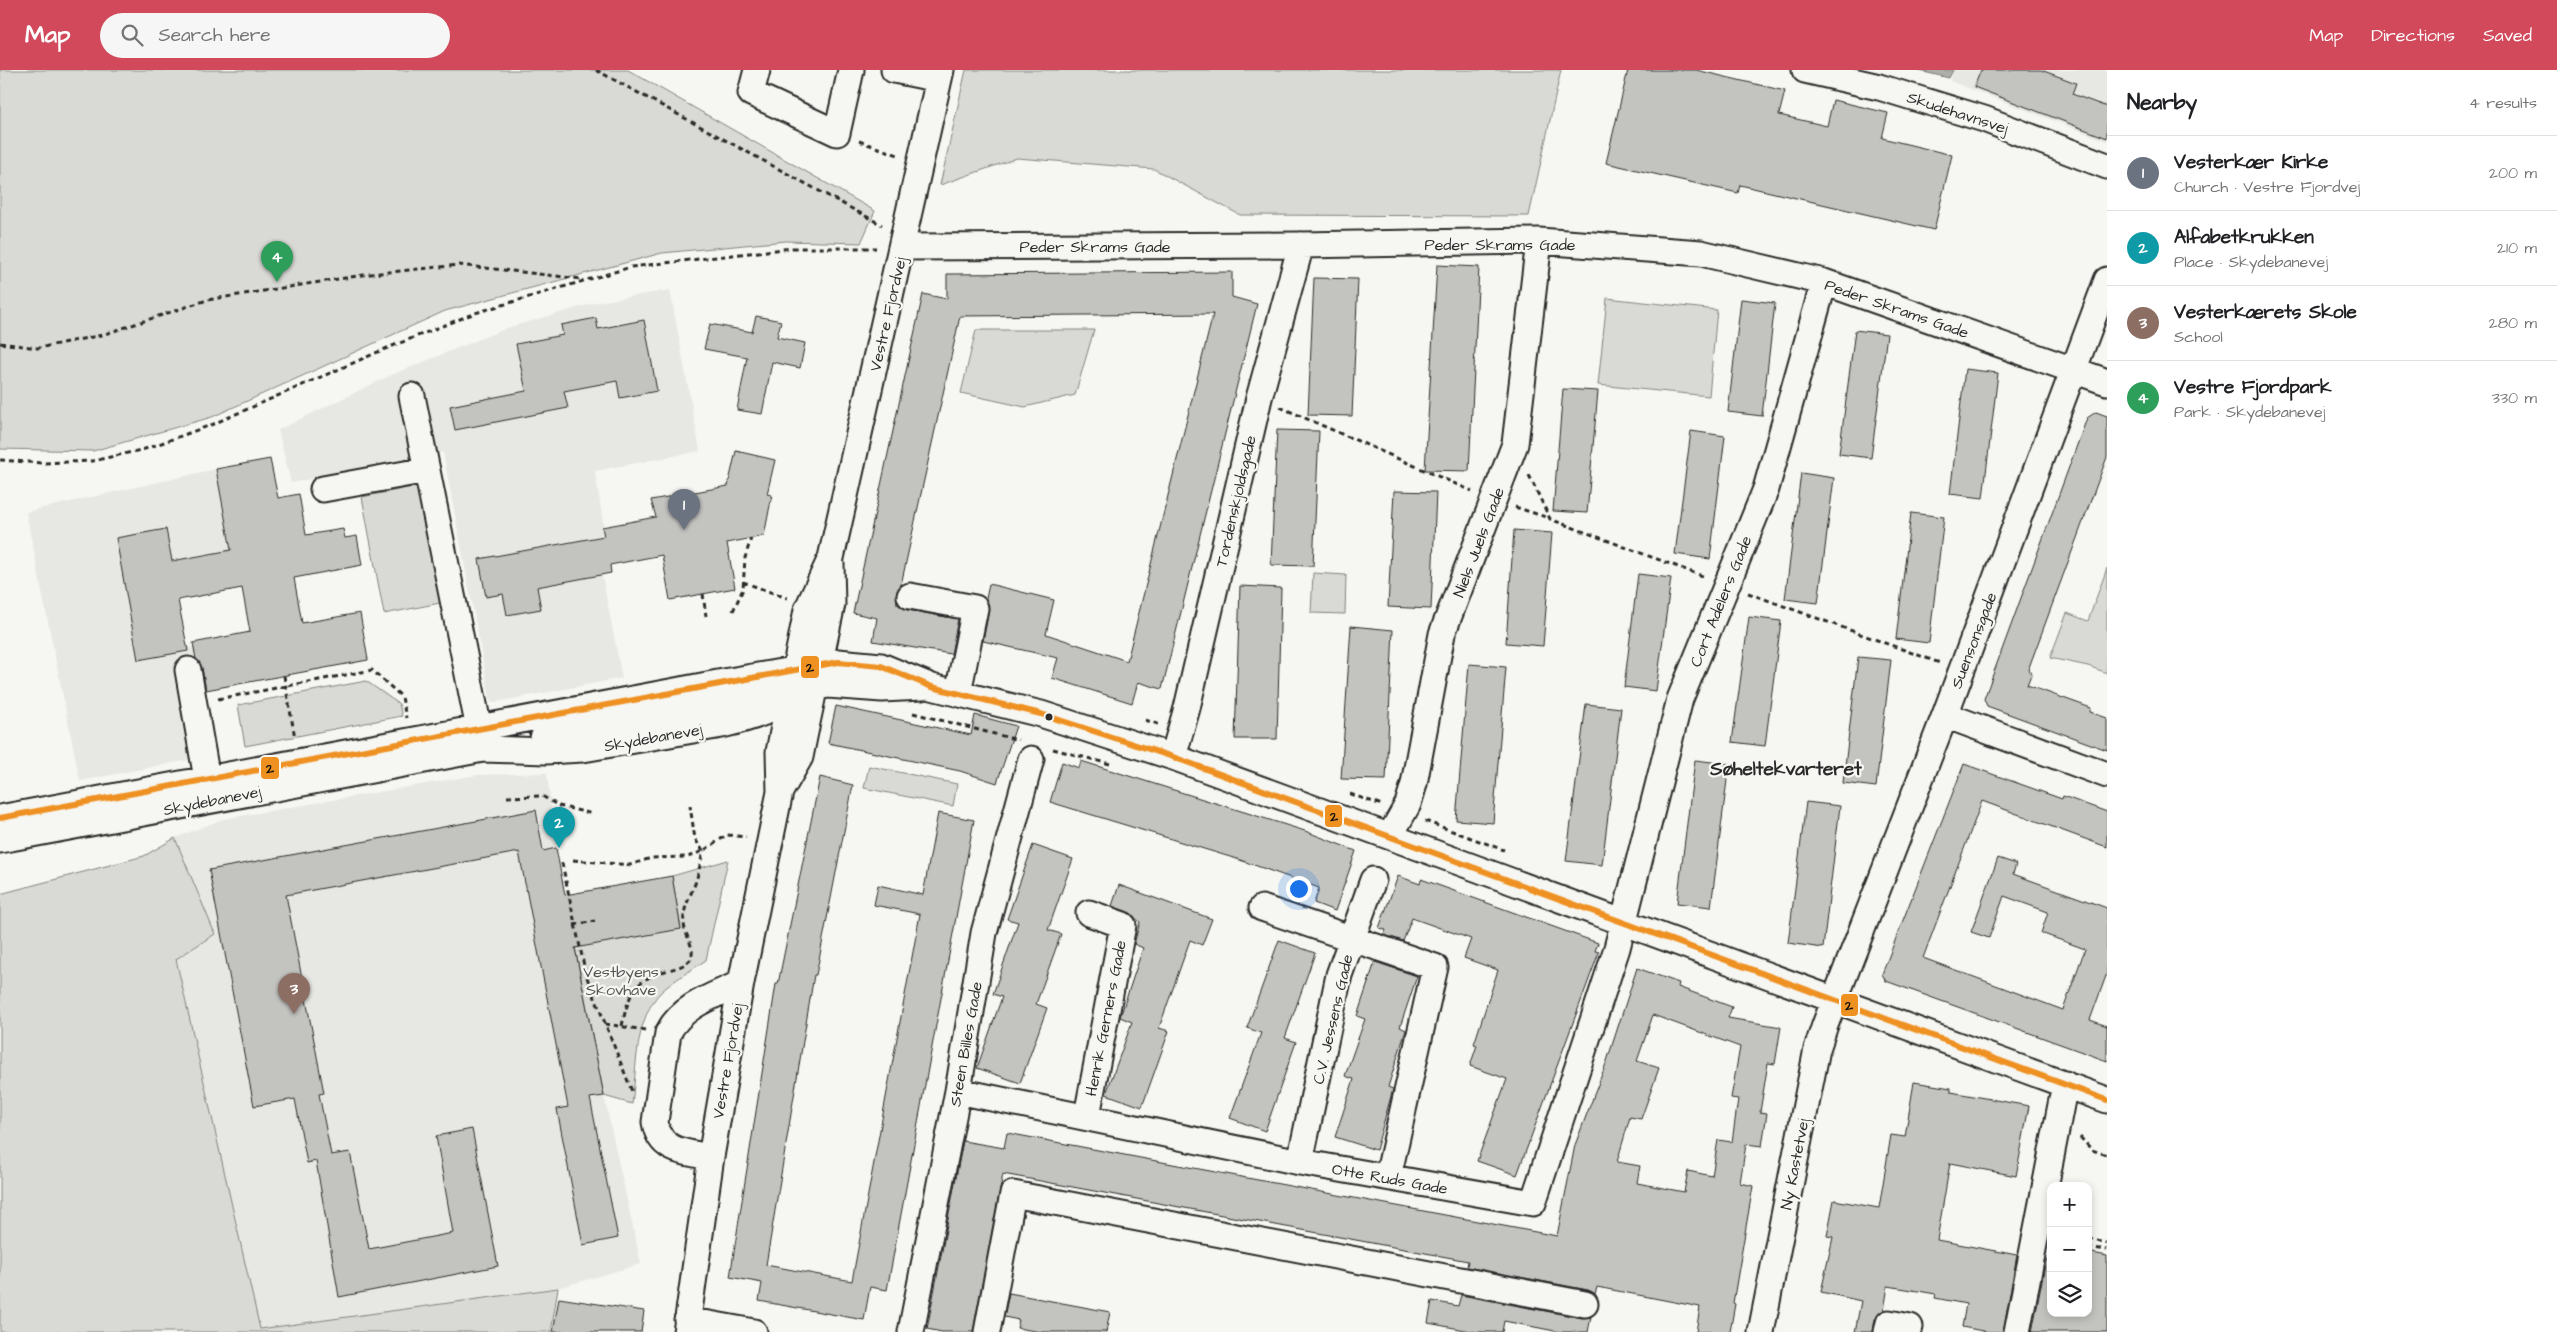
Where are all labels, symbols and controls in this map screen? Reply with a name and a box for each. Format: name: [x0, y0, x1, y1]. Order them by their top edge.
search box: [100, 13, 450, 58]
text: Map: [25, 18, 70, 52]
icon: search: [118, 21, 146, 49]
text: Search here: [158, 22, 271, 49]
text: Map: [2309, 23, 2343, 48]
text: Directions: [2371, 23, 2455, 48]
text: Saved: [2483, 23, 2532, 48]
street label: Skudehavnsvej: [1904, 86, 2011, 140]
text: Nearby: [2127, 88, 2197, 117]
text: 4 results: [2469, 92, 2537, 114]
text: Vesterkær Kirke: [2174, 149, 2328, 176]
text: 1: [2142, 162, 2144, 184]
text: 200 m: [2489, 162, 2537, 184]
text: Church · Vestre Fjordvej: [2174, 176, 2360, 198]
text: Alfabetkrukken: [2174, 224, 2314, 251]
street label: Peder Skrams Gade: [1425, 234, 1576, 256]
street label: Peder Skrams Gade: [1020, 236, 1171, 258]
text: 2: [2138, 237, 2148, 259]
text: 210 m: [2497, 237, 2537, 259]
pin: 4: [261, 241, 293, 282]
text: Place · Skydebanevej: [2174, 251, 2328, 273]
street label: Vestre Fjordvej: [864, 255, 912, 374]
street label: Peder Skrams Gade: [1822, 274, 1972, 344]
text: Vesterkærets Skole: [2174, 299, 2357, 326]
text: 3: [2139, 312, 2147, 334]
text: 280 m: [2489, 312, 2537, 334]
text: School: [2174, 326, 2223, 348]
text: Vestre Fjordpark: [2174, 374, 2332, 401]
text: 4: [2138, 387, 2148, 409]
text: 330 m: [2492, 387, 2537, 409]
text: Park · Skydebanevej: [2174, 401, 2325, 423]
street label: Tordenskjoldsgade: [1210, 433, 1263, 569]
street label: Niels Juels Gade: [1448, 484, 1510, 601]
pin: 1: [668, 489, 700, 530]
street label: Cort Adelers Gade: [1685, 532, 1757, 670]
street label: Suensonsgade: [1945, 589, 2003, 692]
line badge: 2: [800, 655, 820, 679]
text: 2: [805, 658, 815, 678]
unlabelled marker: [1044, 712, 1054, 722]
street label: Skydebanevej: [602, 719, 704, 758]
line badge: 2: [260, 756, 280, 780]
district label: Søheltekvarteret: [1709, 756, 1862, 783]
text: 2: [265, 759, 275, 779]
street label: Skydebanevej: [161, 781, 263, 822]
line badge: 2: [1324, 804, 1343, 828]
pin: 2: [543, 807, 575, 848]
text: 2: [1329, 807, 1339, 827]
your location: [1286, 876, 1312, 902]
street label: Henrik Gerners Gade: [1080, 938, 1132, 1098]
street label: C.V. Jessens Gade: [1307, 952, 1359, 1086]
park label: Vestbyens Skovhave: [583, 961, 659, 1001]
pin: 3: [278, 973, 310, 1014]
street label: Steen Billes Gade: [944, 980, 988, 1108]
line badge: 2: [1840, 993, 1859, 1017]
text: 2: [1844, 996, 1854, 1016]
street label: Vestre Fjordvej: [707, 1002, 749, 1121]
street label: Ny Kastetvej: [1775, 1117, 1816, 1212]
street label: Otte Ruds Gade: [1330, 1158, 1450, 1200]
map controls: [2047, 1182, 2092, 1317]
button: +: [2047, 1182, 2092, 1227]
button: −: [2047, 1227, 2092, 1272]
button: layers: [2047, 1272, 2092, 1317]

